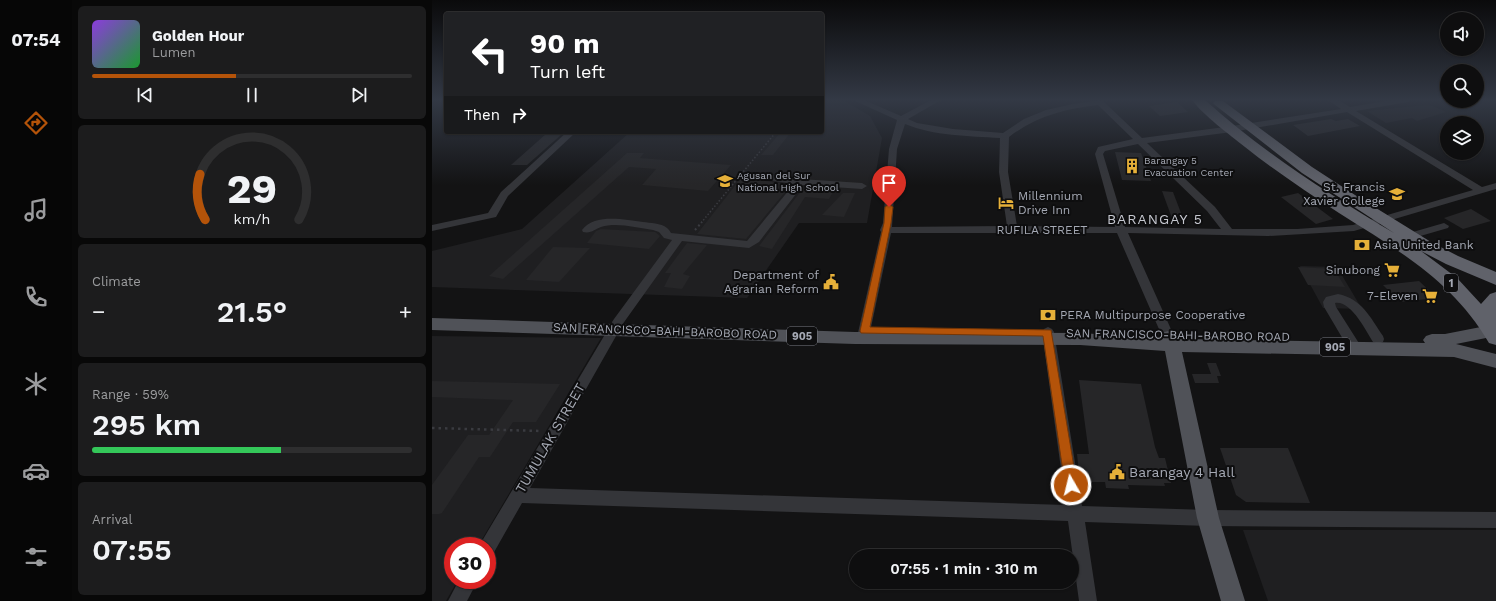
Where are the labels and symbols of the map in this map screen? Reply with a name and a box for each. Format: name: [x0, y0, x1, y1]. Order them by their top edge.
place label: Barangay 5 Evacuation Center: [1144, 155, 1233, 178]
building icon: Barangay 5 Evacuation Center: [1123, 157, 1141, 175]
pin: [872, 166, 906, 207]
place label: Agusan del Sur National High School: [737, 170, 839, 193]
school or university icon: Agusan del Sur National High School: [716, 172, 734, 190]
place label: St. Francis Xavier College: [1303, 180, 1385, 208]
school or university icon: St. Francis Xavier College: [1388, 185, 1406, 203]
place label: Millennium Drive Inn: [1018, 189, 1083, 217]
hotel icon: Millennium Drive Inn: [997, 194, 1015, 212]
district label: BARANGAY 5: [1107, 211, 1203, 227]
street label: RUFILA STREET: [996, 223, 1088, 237]
bank icon: Asia United Bank: [1353, 236, 1371, 254]
place label: Asia United Bank: [1374, 238, 1474, 252]
supermarket icon: Sinubong: [1383, 261, 1401, 279]
place label: Sinubong: [1326, 263, 1381, 277]
place label: Department of Agrarian Reform: [724, 268, 819, 296]
public building icon: Department of Agrarian Reform: [822, 273, 840, 291]
road number: 1: [1444, 274, 1458, 292]
supermarket icon: 7-Eleven: [1421, 287, 1439, 305]
place label: 7-Eleven: [1367, 289, 1418, 303]
bank icon: PERA Multipurpose Cooperative: [1039, 306, 1057, 324]
place label: PERA Multipurpose Cooperative: [1060, 308, 1245, 322]
street label: SAN FRANCISCO-BAHI-BAROBO ROAD: [553, 320, 777, 342]
street label: SAN FRANCISCO-BAHI-BAROBO ROAD: [1066, 326, 1290, 344]
road number: 905: [787, 327, 817, 345]
road number: 905: [1320, 338, 1350, 356]
street label: TUMULAK STREET: [512, 380, 588, 496]
public building icon: Barangay 4 Hall: [1108, 463, 1126, 481]
position arrow: [1050, 464, 1092, 506]
place label: Barangay 4 Hall: [1129, 464, 1236, 480]
speed limit sign: 30: [444, 537, 496, 589]

